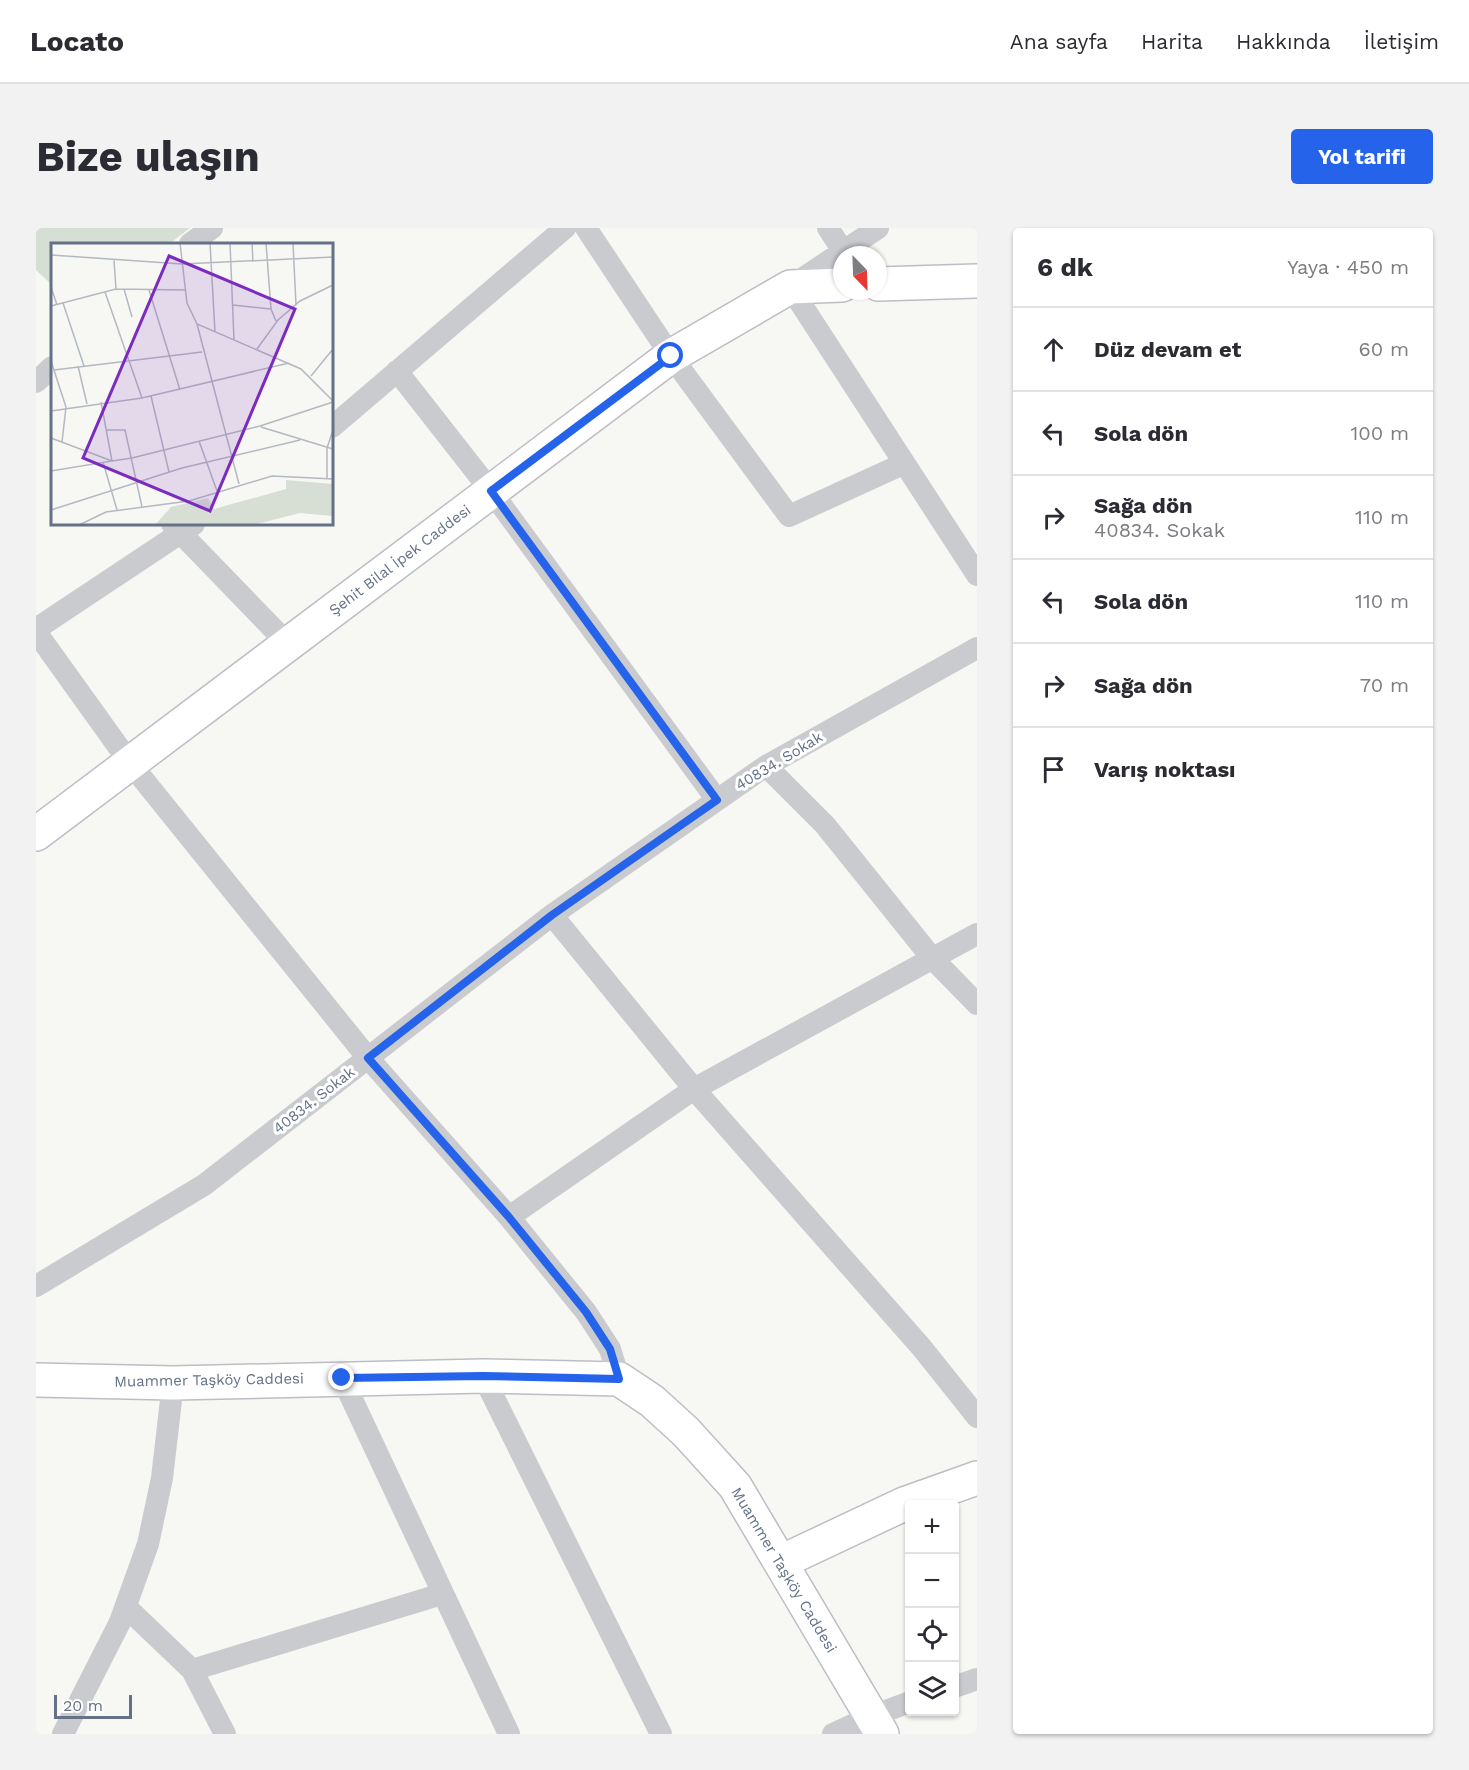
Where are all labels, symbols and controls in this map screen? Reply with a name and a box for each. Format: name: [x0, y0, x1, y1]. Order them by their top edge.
text: Locato: [30, 25, 124, 58]
text: Ana sayfa: [1010, 29, 1108, 54]
text: Harita: [1141, 29, 1203, 54]
text: Hakkında: [1236, 29, 1331, 54]
text: İletişim: [1364, 29, 1439, 54]
button: Yol tarifi: [1291, 129, 1433, 184]
text: Bize ulaşın: [36, 132, 260, 181]
inset map: [51, 243, 333, 525]
north arrow: [833, 246, 887, 300]
text: 6 dk: [1037, 252, 1093, 282]
text: Yaya · 450 m: [1287, 255, 1409, 279]
icon: ahead: [1037, 333, 1070, 366]
text: Düz devam et: [1094, 337, 1241, 362]
text: 60 m: [1359, 337, 1409, 361]
route start: [657, 342, 683, 368]
icon: left: [1037, 417, 1070, 450]
text: Sola dön: [1094, 421, 1188, 446]
text: 100 m: [1350, 421, 1409, 445]
text: Sağa dön: [1094, 493, 1193, 518]
street label: Şehit Bilal İpek Caddesi: [326, 501, 474, 619]
icon: right: [1037, 501, 1070, 534]
text: 110 m: [1355, 505, 1409, 529]
text: 40834. Sokak: [1094, 518, 1225, 542]
icon: left: [1037, 585, 1070, 618]
text: Sola dön: [1094, 589, 1188, 614]
text: 110 m: [1355, 589, 1409, 613]
icon: right: [1037, 669, 1070, 702]
text: Sağa dön: [1094, 673, 1193, 698]
text: 70 m: [1360, 673, 1409, 697]
street label: 40834. Sokak: [732, 728, 826, 794]
icon: arrive: [1037, 753, 1070, 786]
text: Varış noktası: [1094, 757, 1236, 782]
street label: 40834. Sokak: [270, 1062, 359, 1137]
route end: [328, 1364, 354, 1390]
street label: Muammer Taşköy Caddesi: [114, 1369, 304, 1391]
street label: Muammer Taşköy Caddesi: [727, 1484, 841, 1656]
map controls: [905, 1500, 959, 1716]
button: +: [905, 1500, 959, 1554]
button: −: [905, 1554, 959, 1608]
button: locate: [905, 1608, 959, 1662]
button: layers: [905, 1662, 959, 1716]
scale bar: [54, 1692, 132, 1720]
text: 20 m: [63, 1696, 103, 1715]

